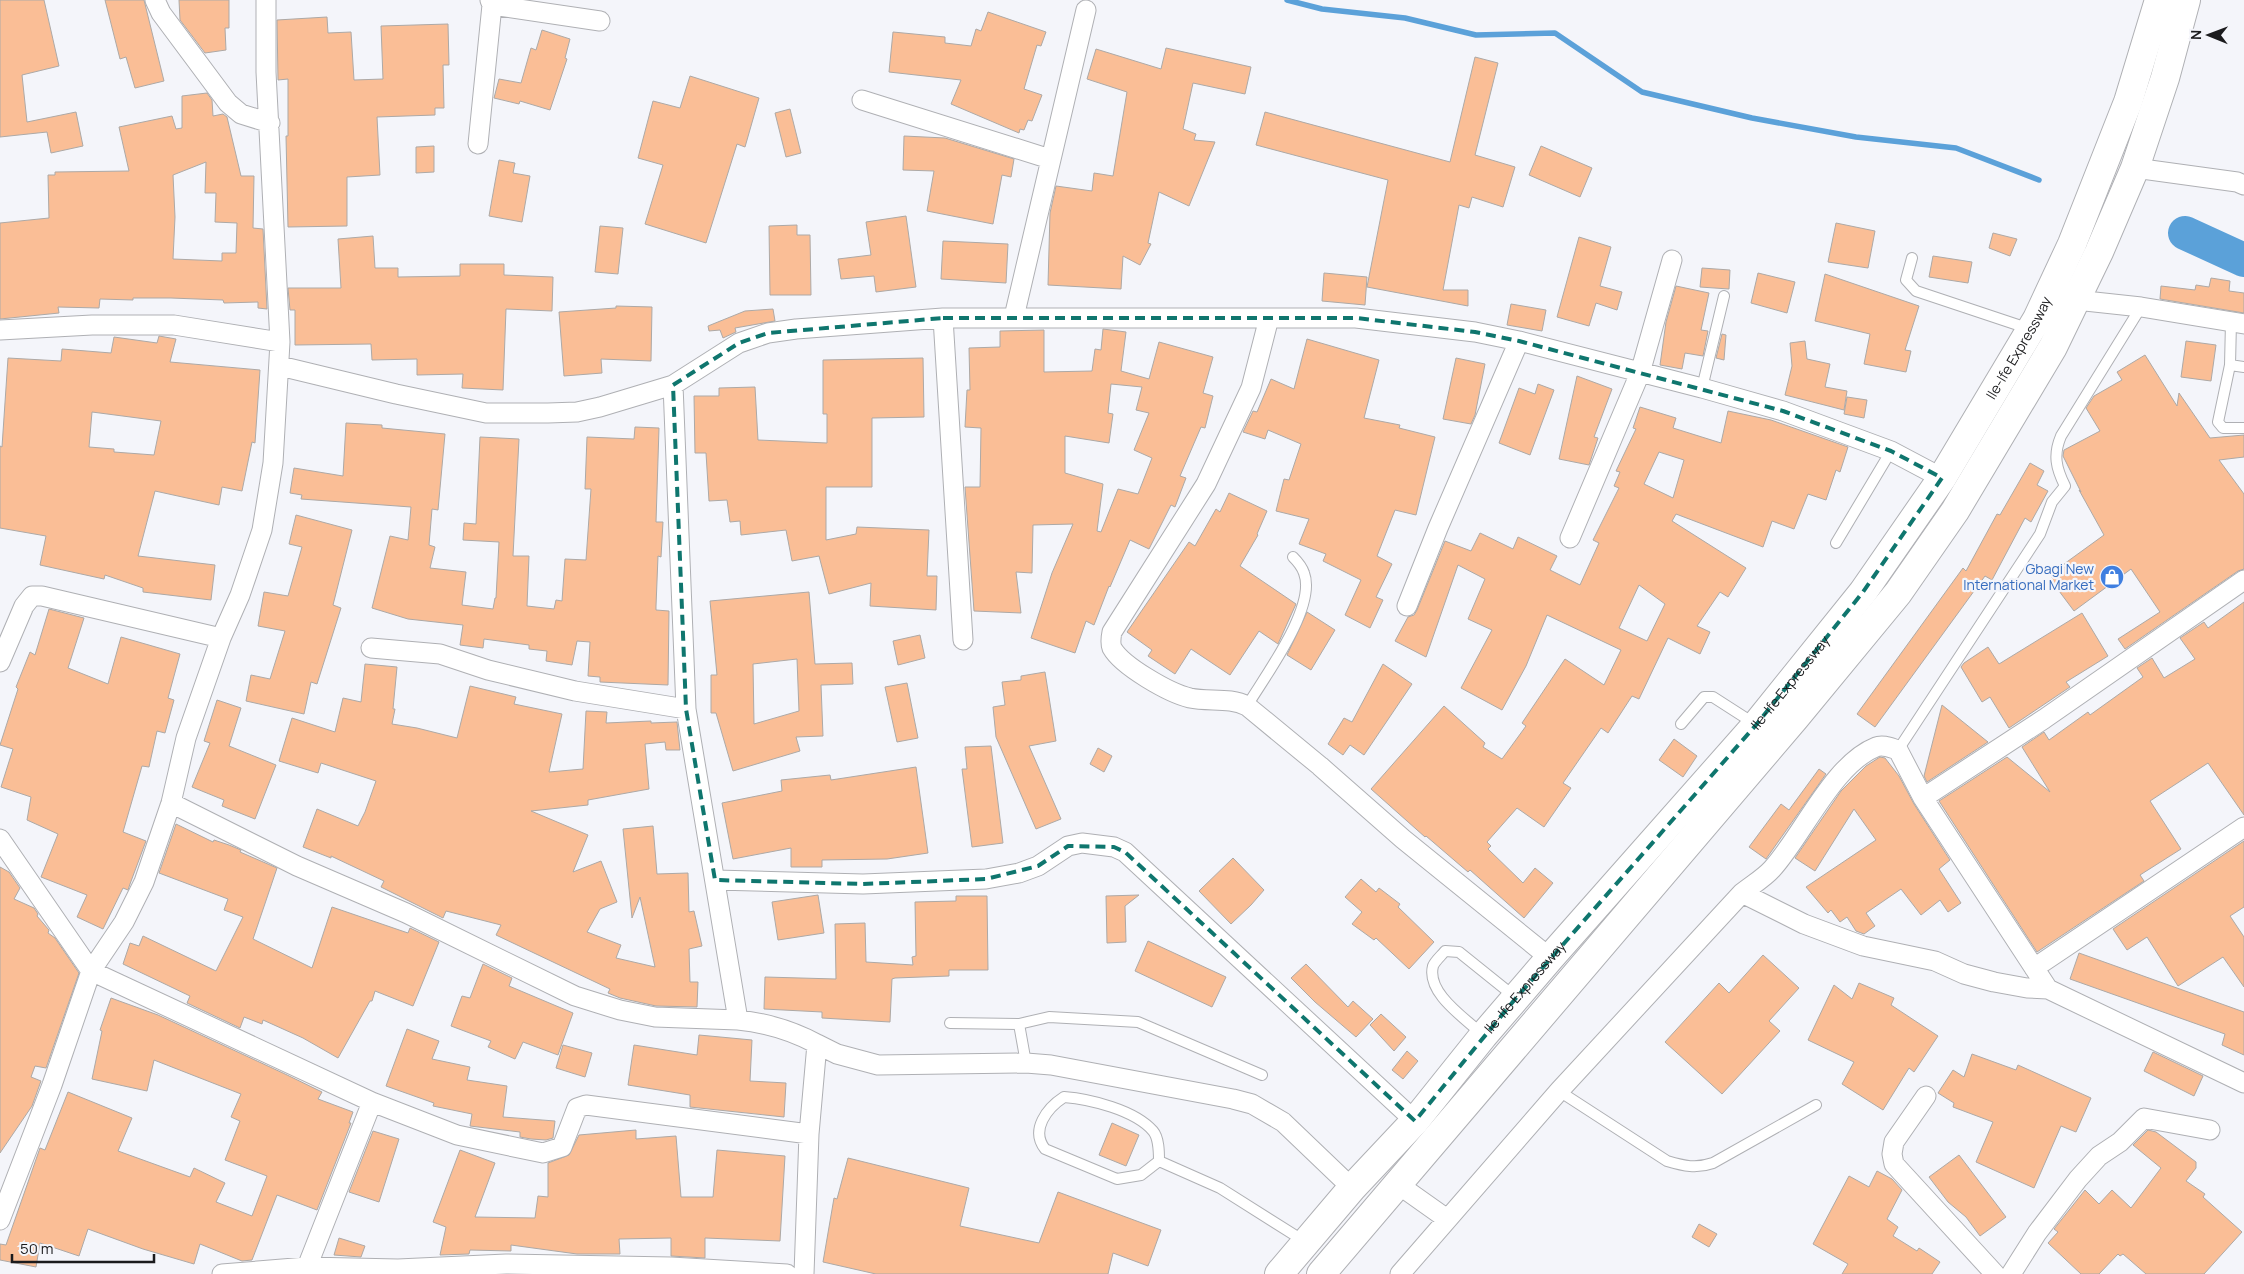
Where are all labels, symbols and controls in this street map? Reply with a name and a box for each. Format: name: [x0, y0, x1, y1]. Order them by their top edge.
north arrow: [2184, 10, 2234, 60]
text: N: [2186, 30, 2205, 40]
street label: Ile-Ife Expressway: [1981, 293, 2056, 403]
place label: Gbagi New International Market: [1963, 559, 2094, 594]
shop icon: Gbagi New International Market: [2099, 564, 2125, 590]
street label: Ile-Ife Expressway: [1746, 631, 1834, 734]
street label: Ile-Ife Expressway: [1480, 936, 1570, 1037]
scale bar: [12, 1232, 155, 1264]
text: 50 m: [20, 1238, 54, 1259]

